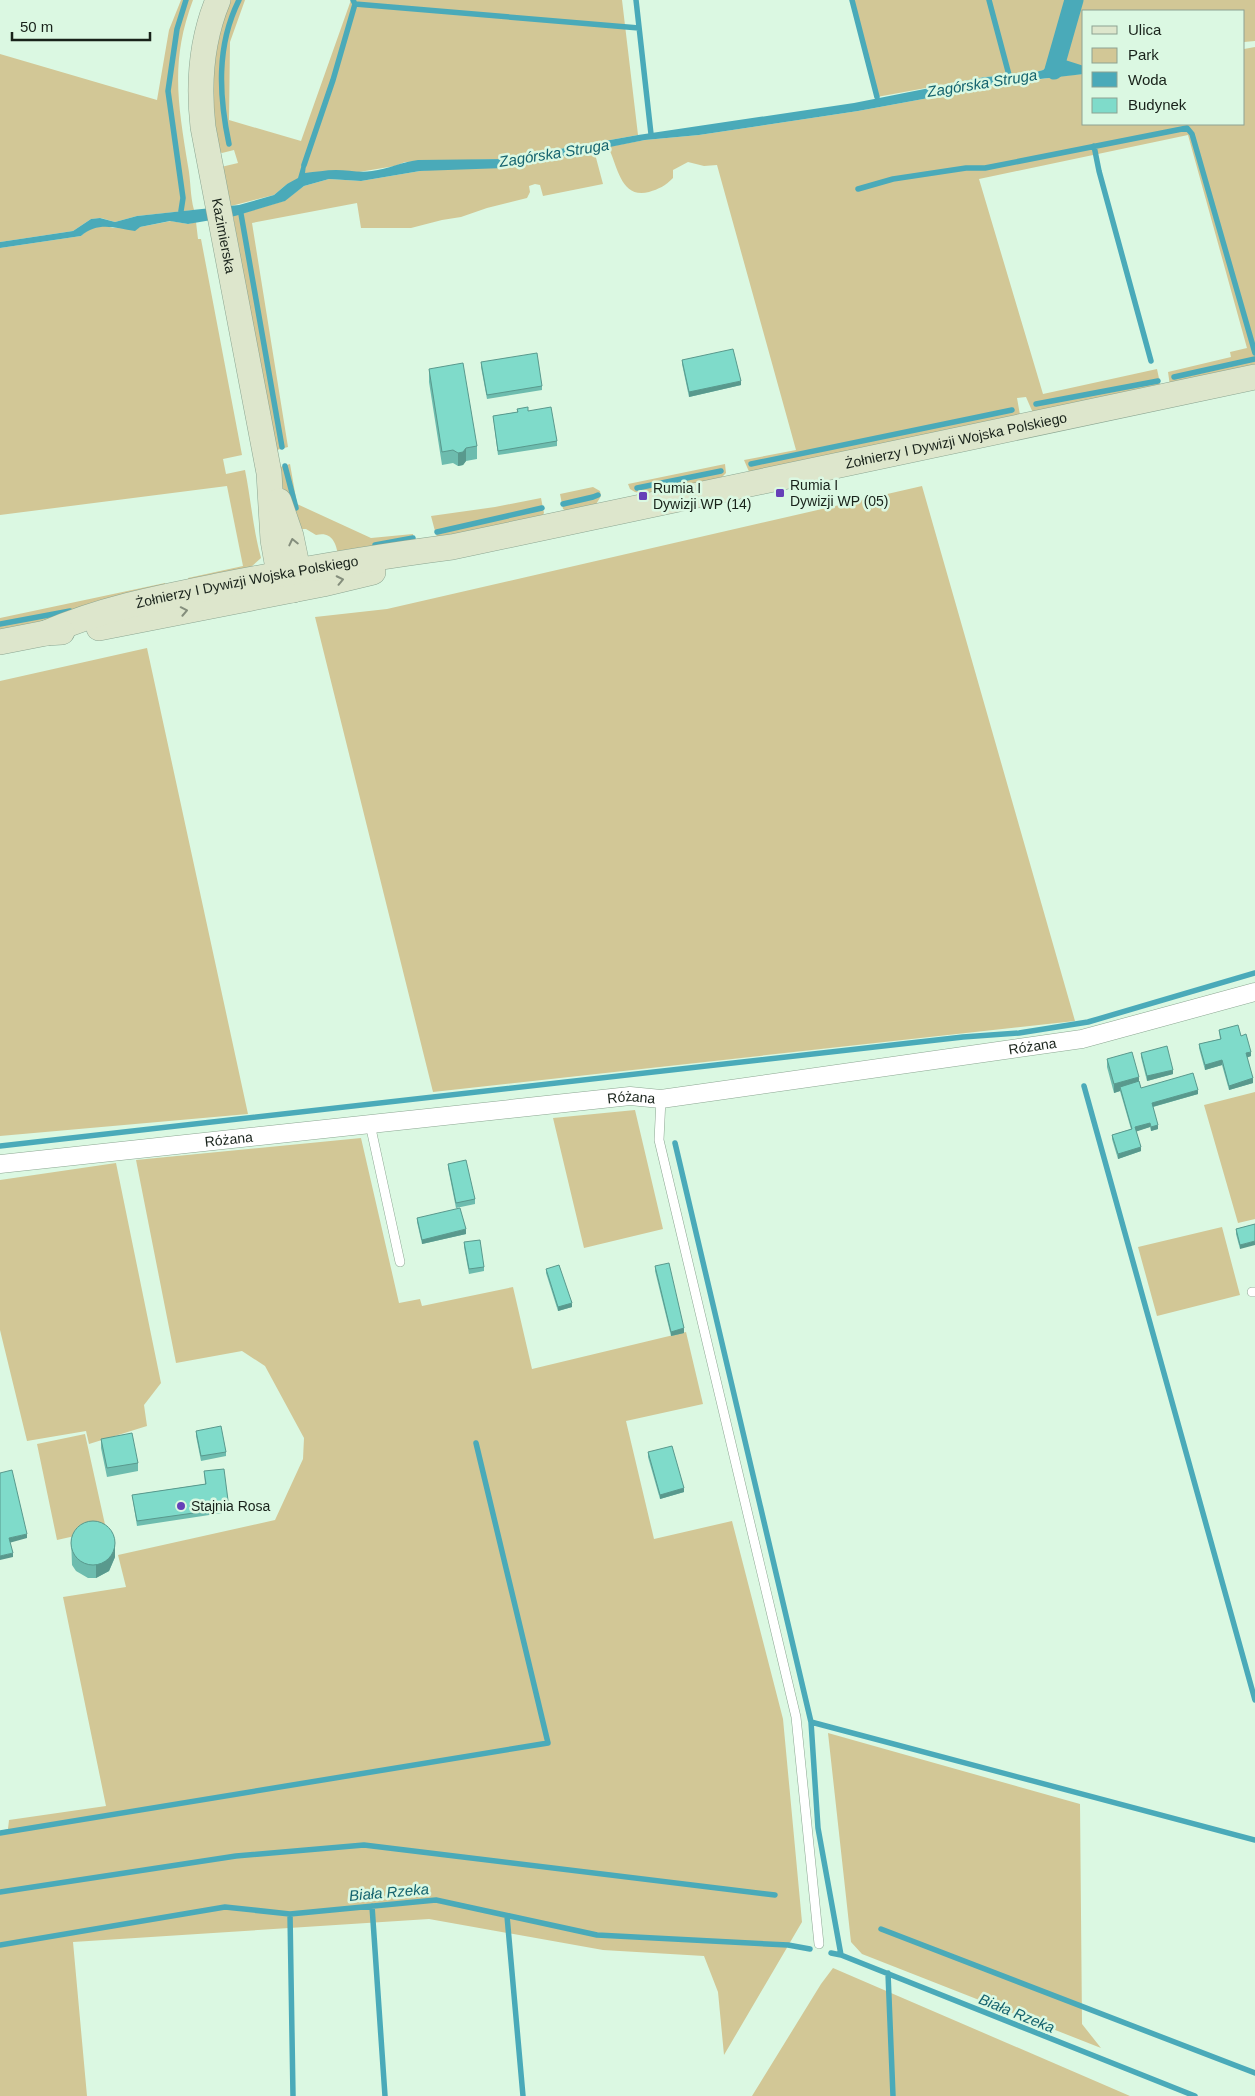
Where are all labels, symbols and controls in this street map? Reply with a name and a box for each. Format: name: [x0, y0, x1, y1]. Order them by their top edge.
scale bar: [12, 10, 150, 42]
legend: [1082, 10, 1245, 125]
text: 50 m: [20, 18, 53, 35]
text: Ulica: [1128, 21, 1162, 38]
text: Park: [1128, 46, 1159, 63]
water label: Zagórska Struga: [925, 66, 1038, 100]
text: Woda: [1128, 71, 1168, 88]
text: Budynek: [1128, 96, 1187, 113]
water label: Zagórska Struga: [497, 136, 610, 170]
street label: Kazimierska: [209, 197, 239, 275]
street label: Żołnierzy I Dywizji Wojska Polskiego: [843, 409, 1068, 472]
place label: Rumia I Dywizji WP (05): [790, 477, 889, 509]
place label: Rumia I Dywizji WP (14): [653, 480, 752, 512]
marker: Rumia I Dywizji WP (05): [774, 487, 786, 499]
marker: Rumia I Dywizji WP (14): [637, 490, 649, 502]
one-way arrow: [288, 538, 298, 547]
street label: Żołnierzy I Dywizji Wojska Polskiego: [134, 553, 360, 611]
one-way arrow: [336, 575, 345, 586]
one-way arrow: [180, 606, 188, 617]
street label: Różana: [1007, 1035, 1058, 1057]
street label: Różana: [606, 1088, 656, 1106]
street label: Różana: [204, 1129, 254, 1150]
place label: Stajnia Rosa: [191, 1498, 271, 1514]
marker: Stajnia Rosa: [175, 1500, 187, 1512]
water label: Biała Rzeka: [348, 1880, 430, 1904]
water label: Biała Rzeka: [977, 1990, 1057, 2036]

